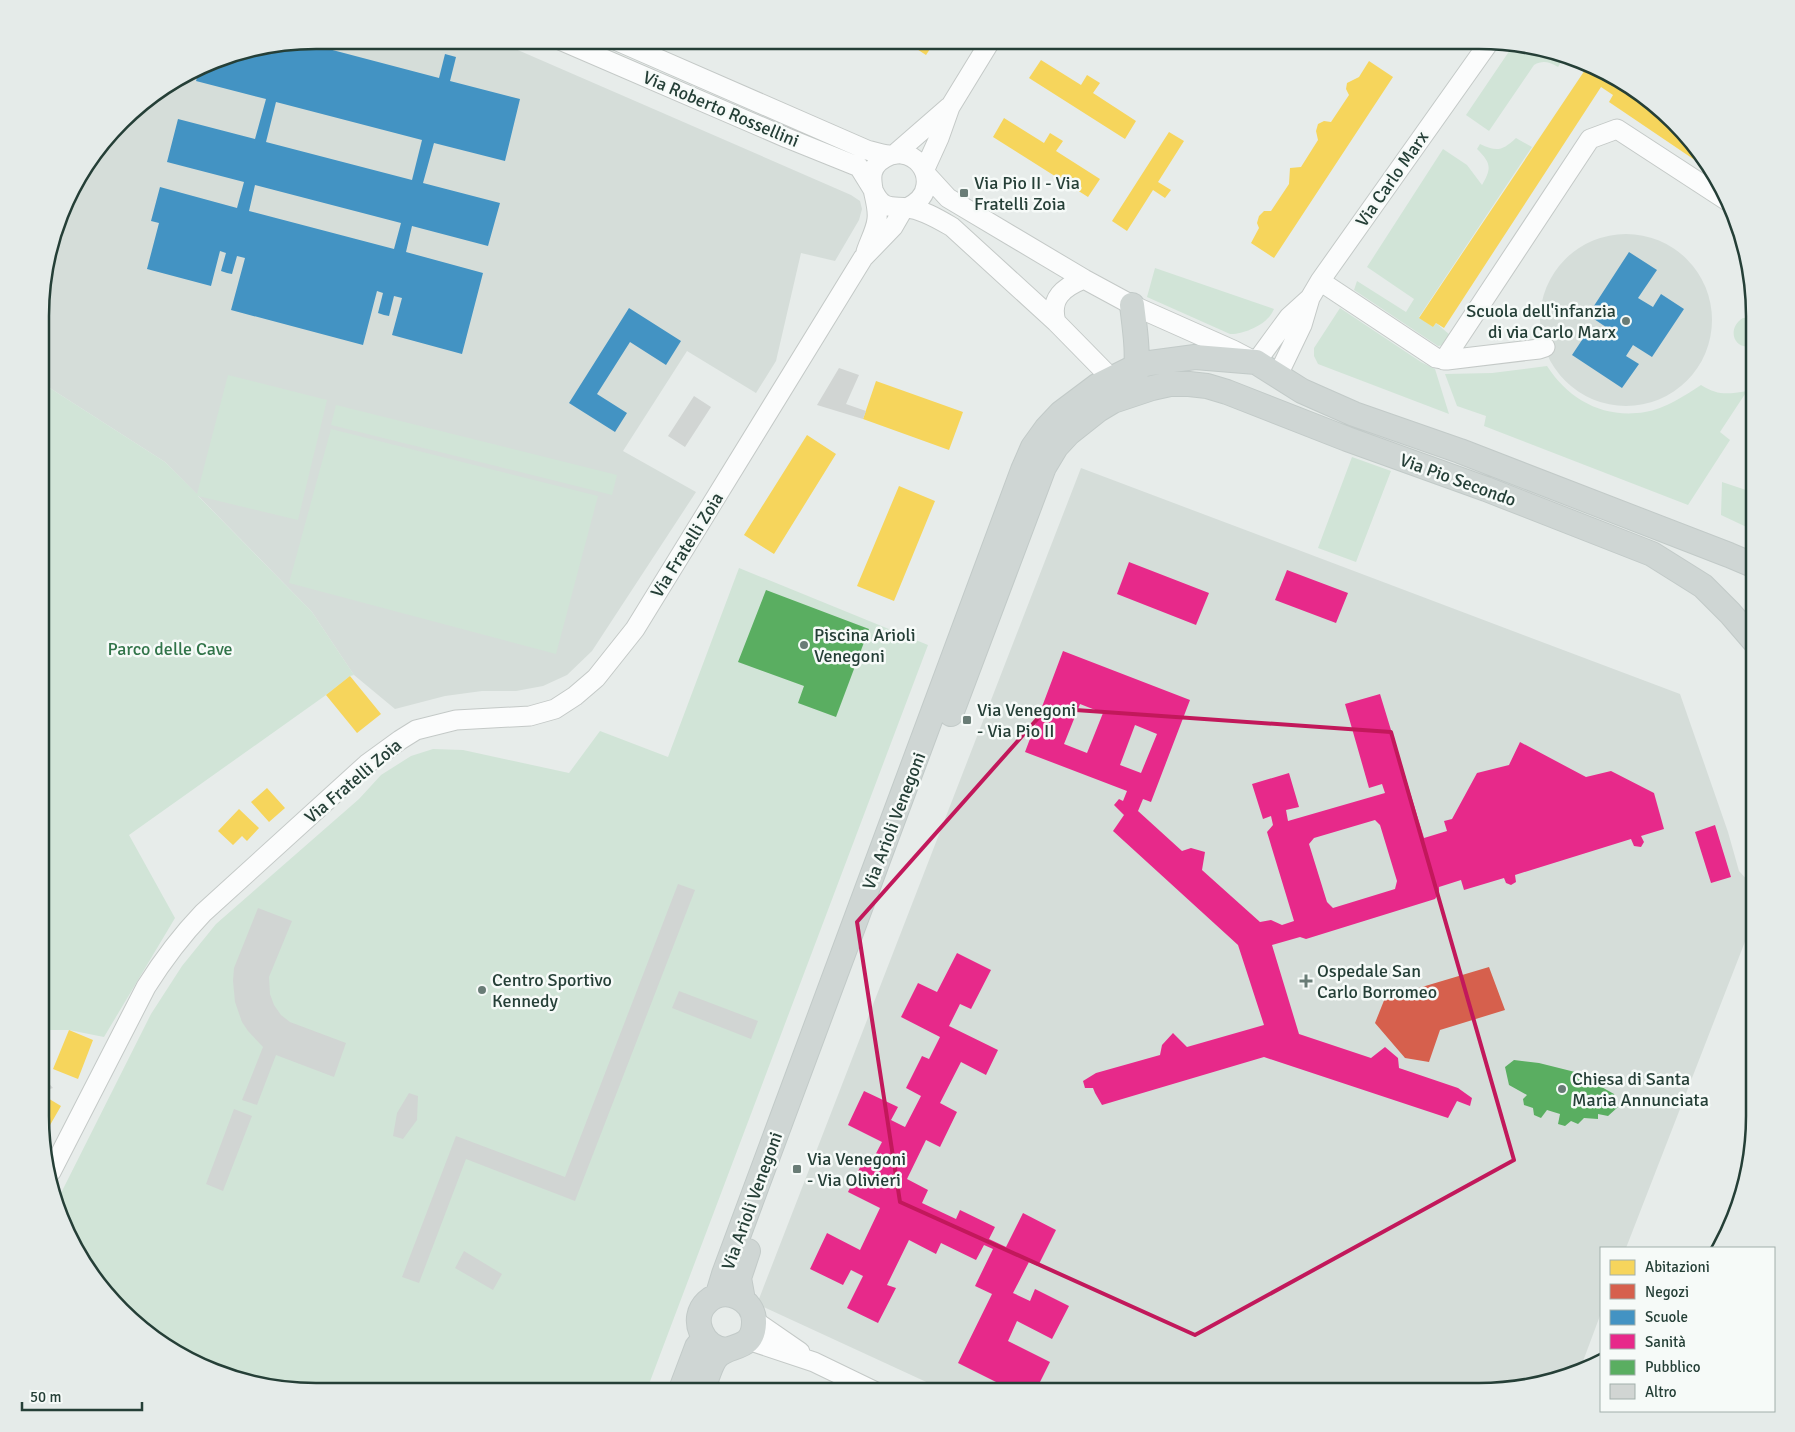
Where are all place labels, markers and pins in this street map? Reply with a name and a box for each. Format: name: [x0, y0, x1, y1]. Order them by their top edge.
place label: Via Pio II - Via Fratelli Zoia: [974, 172, 1080, 215]
marker: Via Pio II - Via Fratelli Zoia: [958, 187, 970, 199]
place label: Scuola dell'infanzia di via Carlo Marx: [1466, 300, 1617, 343]
marker: Scuola dell'infanzia di via Carlo Marx: [1620, 315, 1632, 327]
place label: Piscina Arioli Venegoni: [814, 624, 916, 667]
marker: Piscina Arioli Venegoni: [798, 639, 810, 651]
place label: Via Venegoni - Via Pio II: [977, 699, 1076, 742]
marker: Via Venegoni - Via Pio II: [961, 714, 973, 726]
place label: Ospedale San Carlo Borromeo: [1317, 960, 1437, 1003]
place label: Centro Sportivo Kennedy: [492, 969, 612, 1012]
marker: Ospedale San Carlo Borromeo: [1299, 974, 1313, 988]
marker: Centro Sportivo Kennedy: [476, 984, 488, 996]
place label: Chiesa di Santa Maria Annunciata: [1572, 1068, 1709, 1111]
marker: Chiesa di Santa Maria Annunciata: [1556, 1083, 1568, 1095]
place label: Via Venegoni - Via Olivieri: [807, 1148, 906, 1191]
marker: Via Venegoni - Via Olivieri: [791, 1163, 803, 1175]

